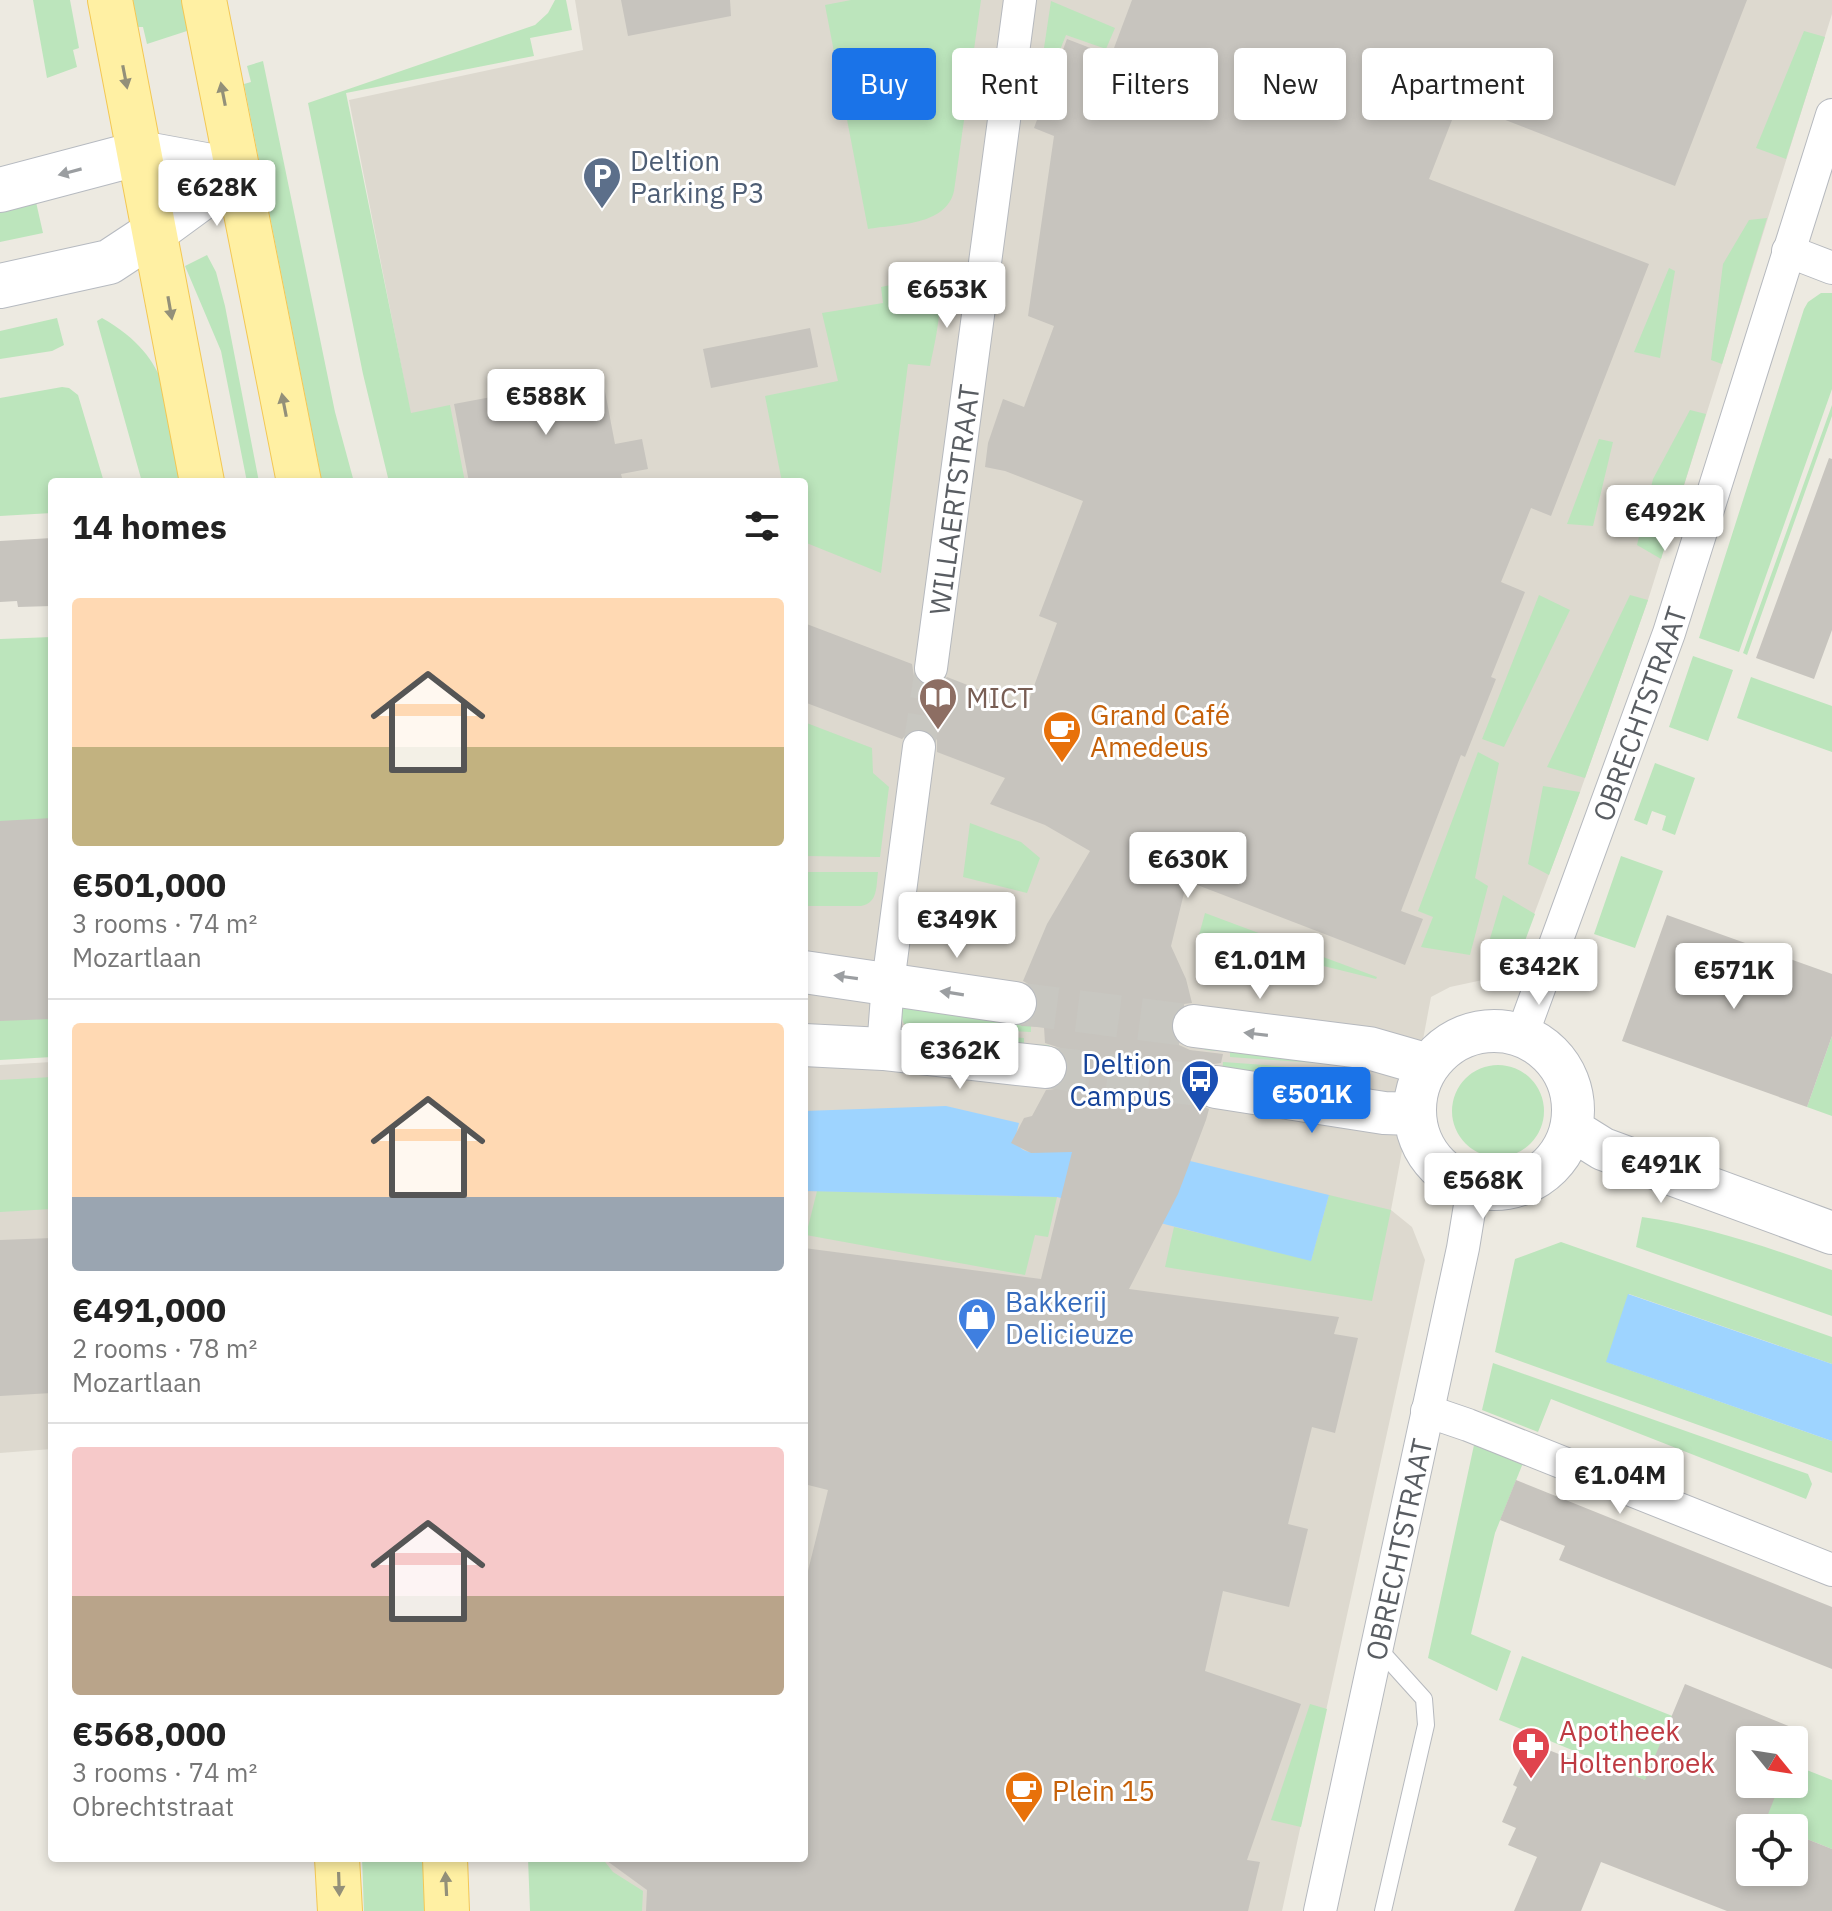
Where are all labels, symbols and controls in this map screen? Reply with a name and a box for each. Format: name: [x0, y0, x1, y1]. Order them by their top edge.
chip: Buy: [832, 48, 936, 120]
chip: Rent: [952, 48, 1067, 120]
chip: Filters: [1083, 48, 1218, 120]
chip: New: [1234, 48, 1346, 120]
chip: Apartment: [1362, 48, 1553, 120]
one-way arrow: [120, 64, 132, 89]
one-way arrow: [216, 82, 228, 107]
place label: Deltion Parking P3: [630, 142, 765, 211]
parking icon: Deltion Parking P3: [581, 155, 623, 210]
pin: €628K: [161, 160, 273, 228]
one-way arrow: [57, 166, 82, 178]
text: €628K: [176, 169, 258, 203]
pin: €653K: [891, 262, 1003, 330]
text: €653K: [906, 271, 988, 305]
one-way arrow: [165, 296, 177, 321]
pin: €588K: [490, 369, 602, 437]
text: €588K: [505, 378, 587, 412]
street label: WILLAERTSTRAAT: [920, 382, 987, 617]
one-way arrow: [277, 393, 290, 418]
pin: €492K: [1609, 485, 1721, 553]
text: €492K: [1624, 494, 1706, 528]
text: 14 homes: [72, 504, 227, 548]
icon: filters: [740, 504, 784, 548]
street label: OBRECHTSTRAAT: [1583, 602, 1695, 826]
icon: home: [356, 650, 500, 794]
library icon: MICT: [917, 676, 959, 731]
place label: MICT: [966, 679, 1033, 716]
place label: Grand Café Amedeus: [1090, 696, 1230, 765]
cafe icon: Grand Café Amedeus: [1041, 709, 1083, 764]
pin: €630K: [1132, 832, 1244, 900]
text: €630K: [1147, 841, 1229, 875]
text: €501,000: [72, 862, 226, 906]
pin: €349K: [901, 892, 1013, 960]
text: €349K: [916, 901, 998, 935]
text: 3 rooms · 74 m²: [72, 906, 257, 940]
pin: €1.01M: [1195, 933, 1325, 1001]
pin: €342K: [1483, 939, 1595, 1007]
text: Mozartlaan: [72, 940, 202, 974]
text: €1.01M: [1214, 942, 1306, 976]
pin: €571K: [1678, 943, 1790, 1011]
text: €342K: [1498, 948, 1580, 982]
text: €571K: [1693, 952, 1775, 986]
one-way arrow: [833, 970, 858, 983]
one-way arrow: [939, 986, 964, 999]
pin: €362K: [904, 1023, 1016, 1091]
one-way arrow: [1243, 1027, 1268, 1040]
text: €362K: [919, 1032, 1001, 1066]
place label: Deltion Campus: [1069, 1045, 1172, 1114]
bus stop icon: Deltion Campus: [1179, 1058, 1221, 1113]
pin: €501K: [1256, 1067, 1368, 1135]
icon: home: [356, 1075, 500, 1219]
text: €501K: [1271, 1076, 1353, 1110]
pin: €491K: [1605, 1137, 1717, 1205]
text: €491K: [1620, 1146, 1702, 1180]
pin: €568K: [1427, 1153, 1539, 1221]
text: €568K: [1442, 1162, 1524, 1196]
place label: Bakkerij Delicieuze: [1005, 1283, 1134, 1352]
text: €491,000: [72, 1287, 226, 1331]
shop icon: Bakkerij Delicieuze: [956, 1296, 998, 1351]
text: 2 rooms · 78 m²: [72, 1331, 257, 1365]
text: Mozartlaan: [72, 1365, 202, 1399]
street label: OBRECHTSTRAAT: [1356, 1435, 1440, 1664]
pin: €1.04M: [1555, 1448, 1685, 1516]
text: €1.04M: [1574, 1457, 1666, 1491]
icon: home: [356, 1499, 500, 1643]
text: €568,000: [72, 1711, 226, 1755]
place label: Apotheek Holtenbroek: [1559, 1712, 1715, 1781]
pharmacy icon: Apotheek Holtenbroek: [1510, 1725, 1552, 1780]
north arrow: [1736, 1726, 1808, 1798]
map controls: [1736, 1726, 1808, 1886]
text: 3 rooms · 74 m²: [72, 1755, 257, 1789]
cafe icon: Plein 15: [1003, 1769, 1045, 1824]
place label: Plein 15: [1052, 1772, 1155, 1809]
text: Obrechtstraat: [72, 1789, 234, 1823]
button: locate: [1736, 1814, 1808, 1886]
one-way arrow: [440, 1871, 453, 1897]
one-way arrow: [332, 1872, 345, 1898]

